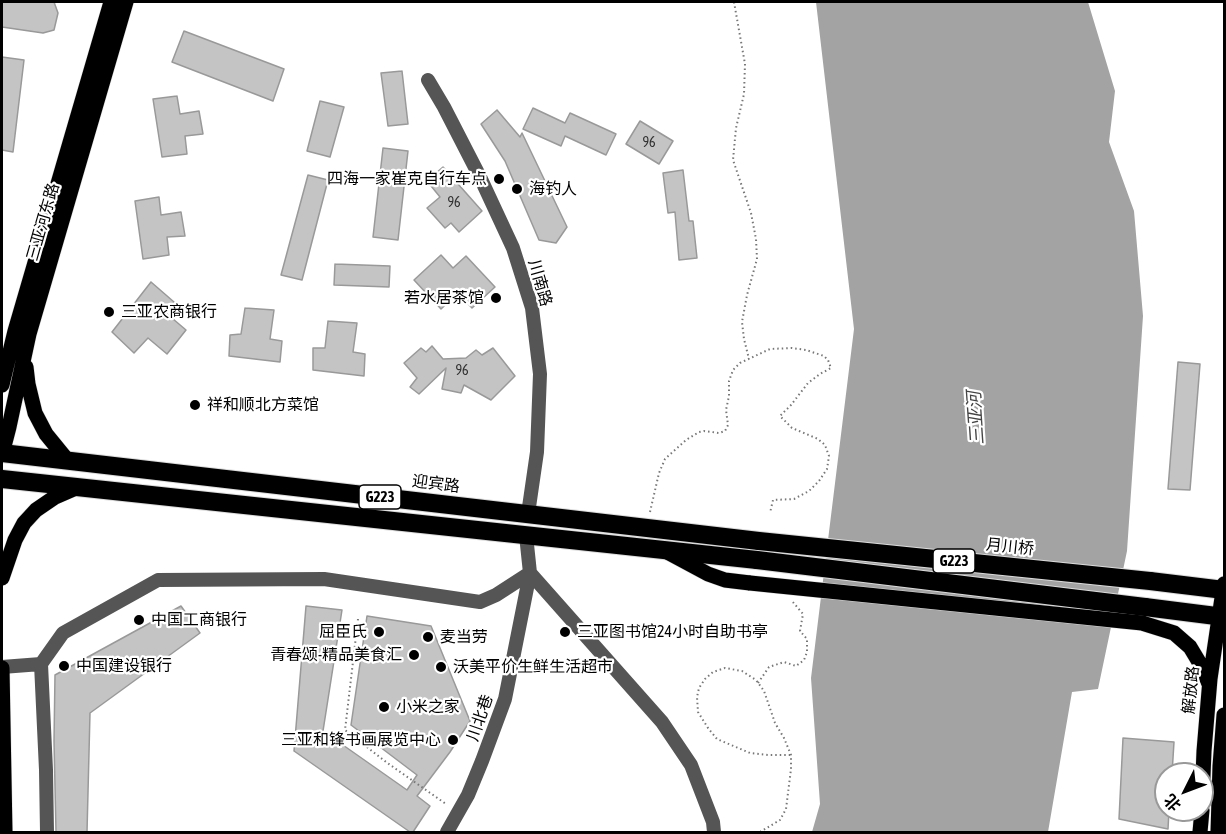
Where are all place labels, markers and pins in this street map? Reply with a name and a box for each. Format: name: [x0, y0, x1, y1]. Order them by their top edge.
place label: 四海一家崔克自行车点: [327, 169, 487, 189]
marker: 四海一家崔克自行车点: [492, 172, 506, 186]
place label: 海钓人: [529, 179, 577, 199]
marker: 海钓人: [510, 182, 524, 196]
place label: 若水居茶馆: [404, 288, 484, 308]
marker: 若水居茶馆: [489, 291, 503, 305]
place label: 三亚农商银行: [121, 302, 217, 322]
marker: 三亚农商银行: [102, 305, 116, 319]
place label: 祥和顺北方菜馆: [207, 395, 319, 415]
marker: 祥和顺北方菜馆: [188, 398, 202, 412]
place label: 中国工商银行: [151, 610, 247, 630]
marker: 中国工商银行: [132, 613, 146, 627]
place label: 屈臣氏: [319, 622, 367, 642]
place label: 三亚图书馆24小时自助书亭: [577, 622, 768, 642]
marker: 屈臣氏: [372, 625, 386, 639]
marker: 三亚图书馆24小时自助书亭: [558, 625, 572, 639]
place label: 麦当劳: [440, 627, 488, 647]
marker: 麦当劳: [421, 630, 435, 644]
place label: 青春颂-精品美食汇: [270, 645, 402, 665]
marker: 青春颂-精品美食汇: [407, 648, 421, 662]
place label: 中国建设银行: [76, 656, 172, 676]
place label: 沃美平价生鲜生活超市: [453, 657, 613, 677]
marker: 中国建设银行: [57, 659, 71, 673]
marker: 沃美平价生鲜生活超市: [434, 660, 448, 674]
place label: 小米之家: [396, 697, 460, 717]
marker: 小米之家: [377, 700, 391, 714]
place label: 三亚和锋书画展览中心: [281, 730, 441, 750]
marker: 三亚和锋书画展览中心: [446, 733, 460, 747]

